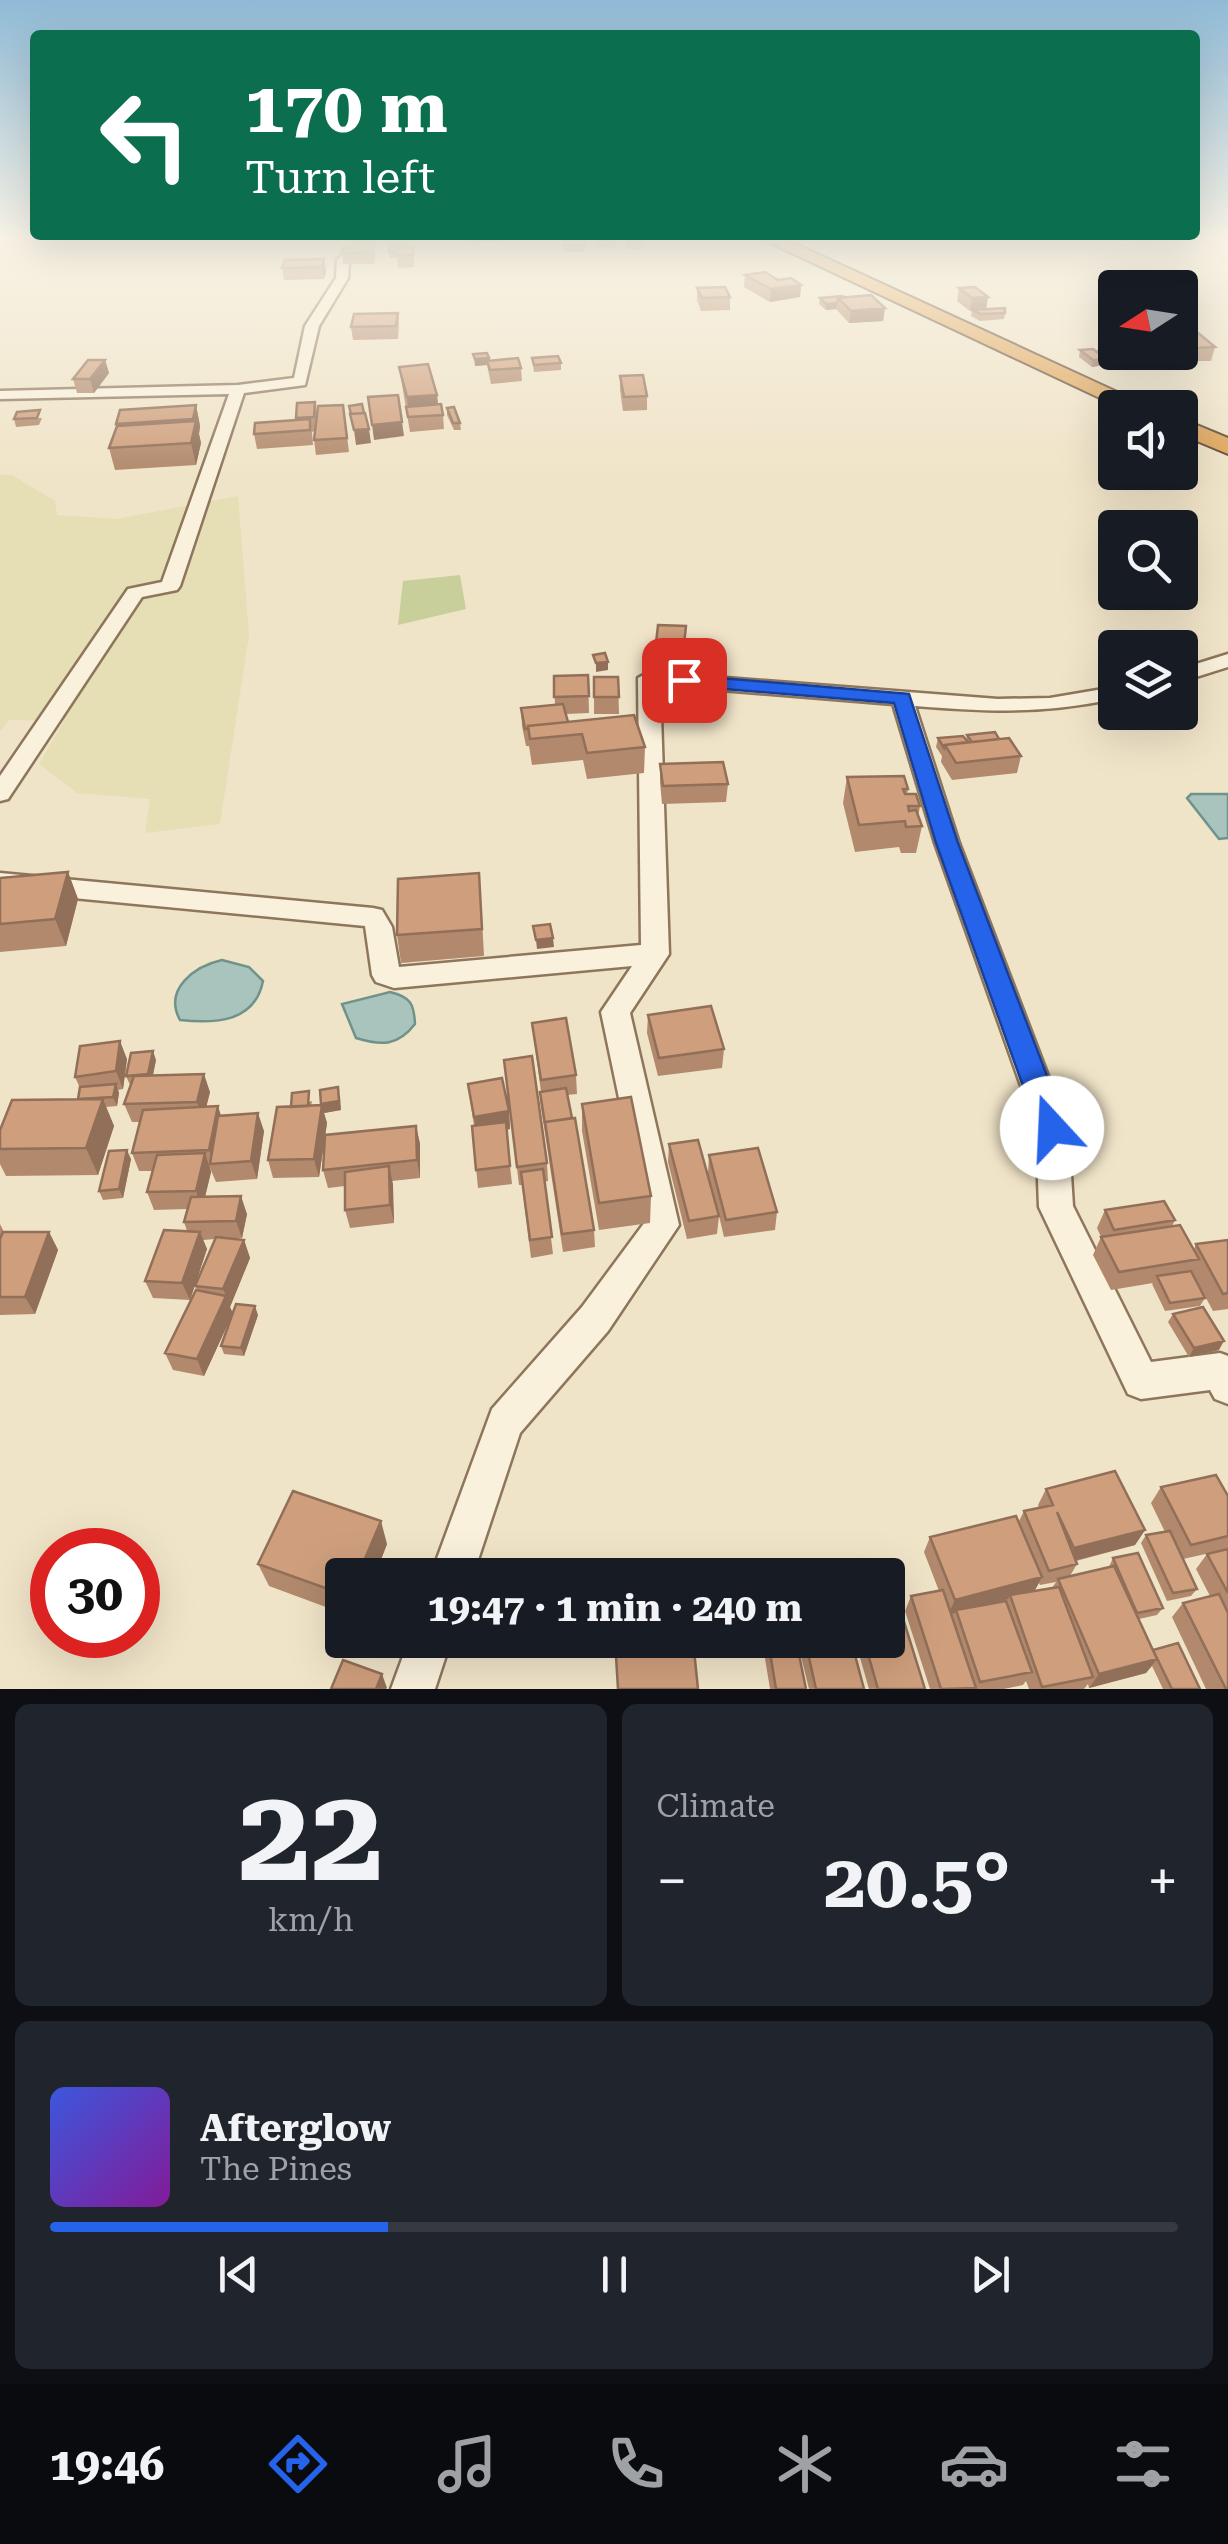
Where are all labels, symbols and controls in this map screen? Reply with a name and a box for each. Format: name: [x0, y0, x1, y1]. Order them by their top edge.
text: 170 m: [245, 67, 448, 149]
icon: left: [80, 70, 210, 200]
text: Turn left: [245, 151, 435, 204]
north arrow: [1098, 270, 1198, 370]
map controls: [1098, 270, 1198, 730]
button: sound: [1098, 390, 1198, 490]
button: search: [1098, 510, 1198, 610]
button: layers: [1098, 630, 1198, 730]
pin: [642, 638, 727, 723]
icon: arrive: [657, 653, 712, 708]
position arrow: [1000, 1076, 1104, 1180]
speed limit sign: 30: [30, 1528, 160, 1658]
text: 19:47 · 1 min · 240 m: [428, 1586, 802, 1630]
text: 22: [238, 1759, 384, 1912]
text: Climate: [657, 1787, 775, 1825]
text: 20.5°: [824, 1837, 1011, 1925]
text: −: [657, 1849, 687, 1913]
text: +: [1147, 1849, 1178, 1913]
text: km/h: [268, 1901, 354, 1939]
text: Afterglow: [200, 2106, 391, 2150]
text: The Pines: [200, 2150, 352, 2188]
icon: previous: [211, 2247, 266, 2302]
icon: pause: [587, 2247, 642, 2302]
icon: next: [963, 2247, 1018, 2302]
icon: directions: [263, 2429, 333, 2499]
icon: music: [432, 2429, 502, 2499]
icon: phone: [601, 2429, 671, 2499]
icon: climate: [770, 2429, 840, 2499]
icon: car: [939, 2429, 1009, 2499]
icon: filters: [1108, 2429, 1178, 2499]
text: 19:46: [50, 2438, 164, 2491]

